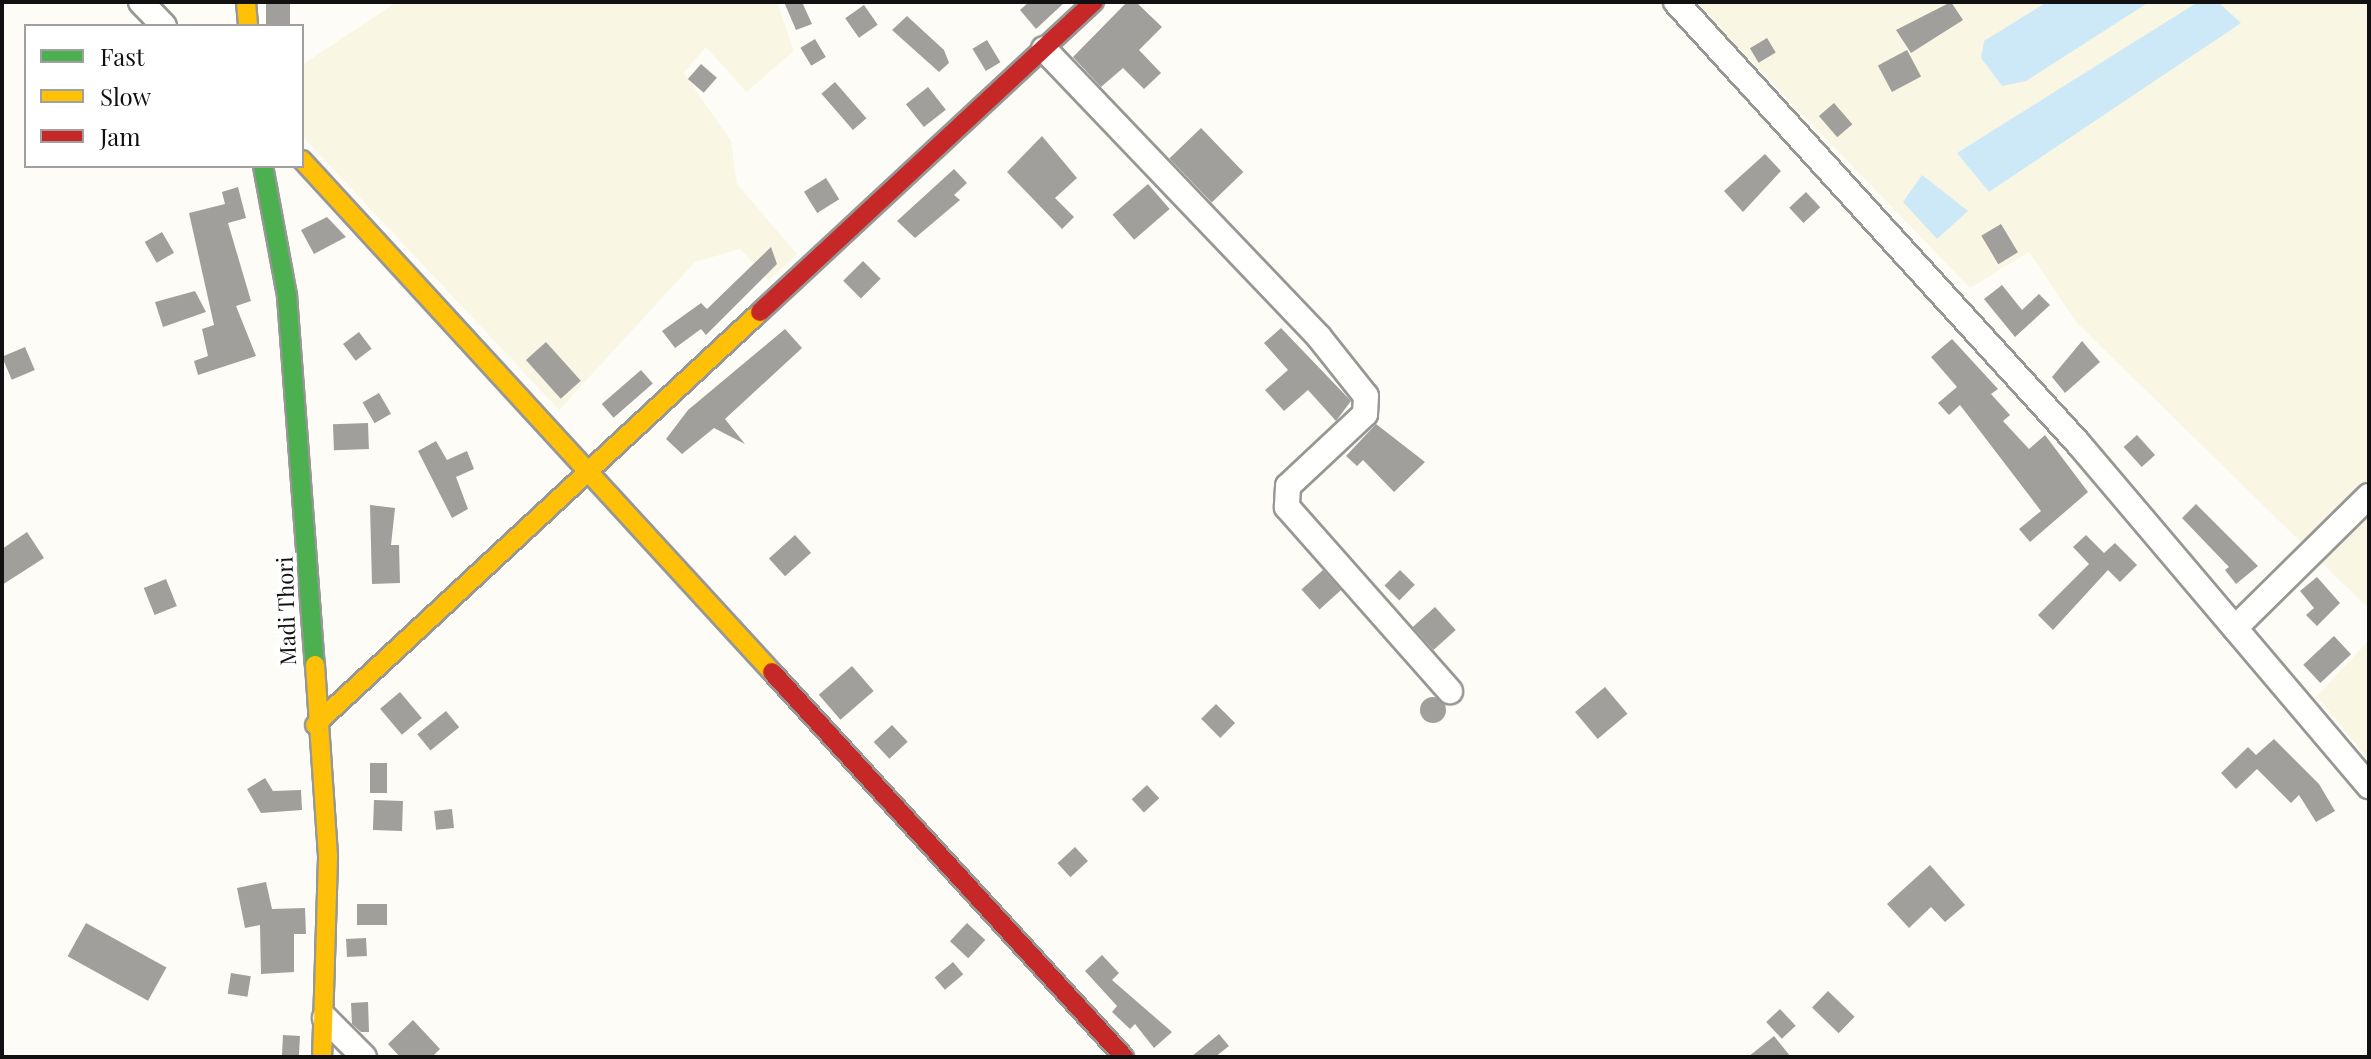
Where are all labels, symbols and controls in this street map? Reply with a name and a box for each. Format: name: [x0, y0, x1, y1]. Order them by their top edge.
legend: [24, 24, 304, 168]
text: Fast: [100, 40, 145, 72]
text: Slow: [100, 80, 151, 112]
text: Jam: [100, 120, 141, 152]
street label: Madi Thori: [271, 556, 301, 666]

